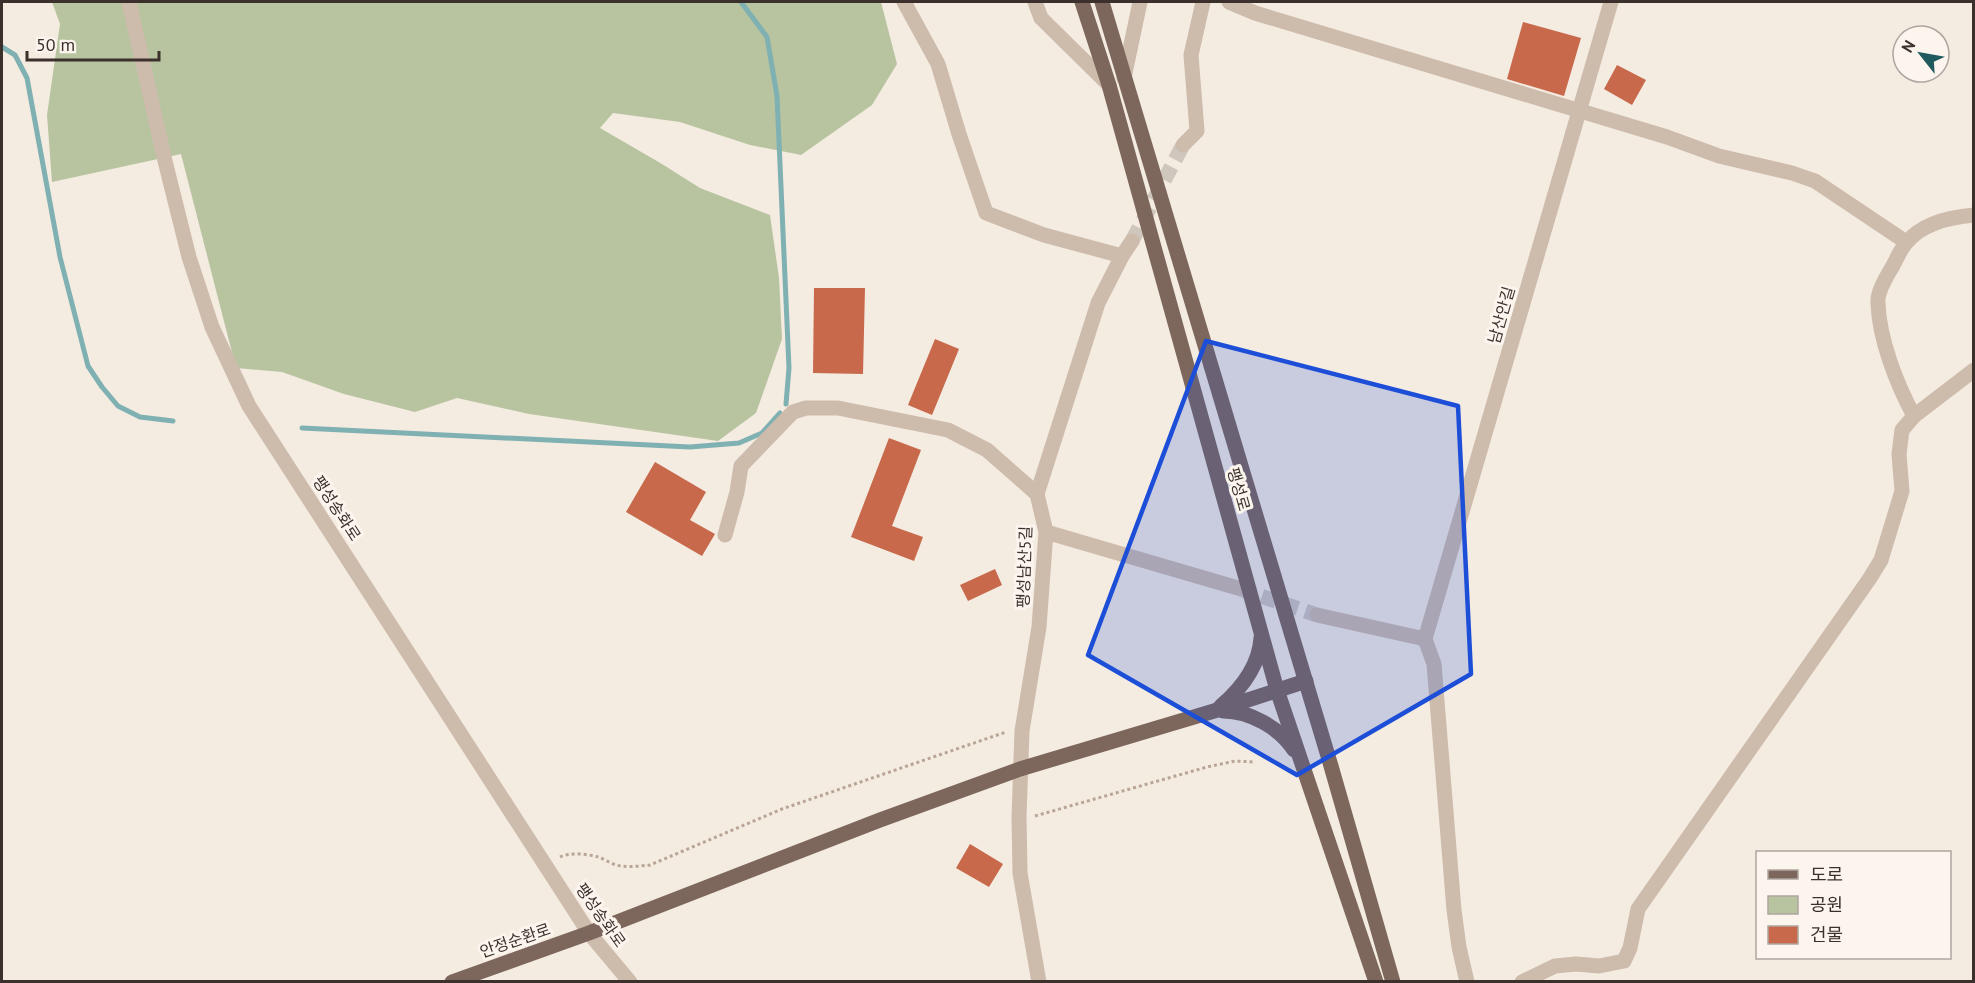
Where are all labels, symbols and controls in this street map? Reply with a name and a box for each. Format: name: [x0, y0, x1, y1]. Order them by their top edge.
scale bar: [27, 24, 159, 62]
north arrow: [1891, 24, 1951, 84]
text: 50 m: [36, 33, 75, 56]
text: N: [1897, 37, 1919, 56]
street label: 남산안길: [1483, 284, 1519, 346]
street label: 팽성로: [1223, 465, 1255, 513]
street label: 팽성송화로: [309, 472, 366, 545]
street label: 팽성남산5길: [1013, 526, 1035, 608]
legend: [1756, 851, 1951, 959]
text: 도로: [1810, 863, 1843, 886]
street label: 팽성송화로: [572, 879, 630, 951]
text: 공원: [1810, 893, 1843, 916]
street label: 안정순환로: [477, 918, 553, 961]
text: 건물: [1810, 923, 1843, 946]

